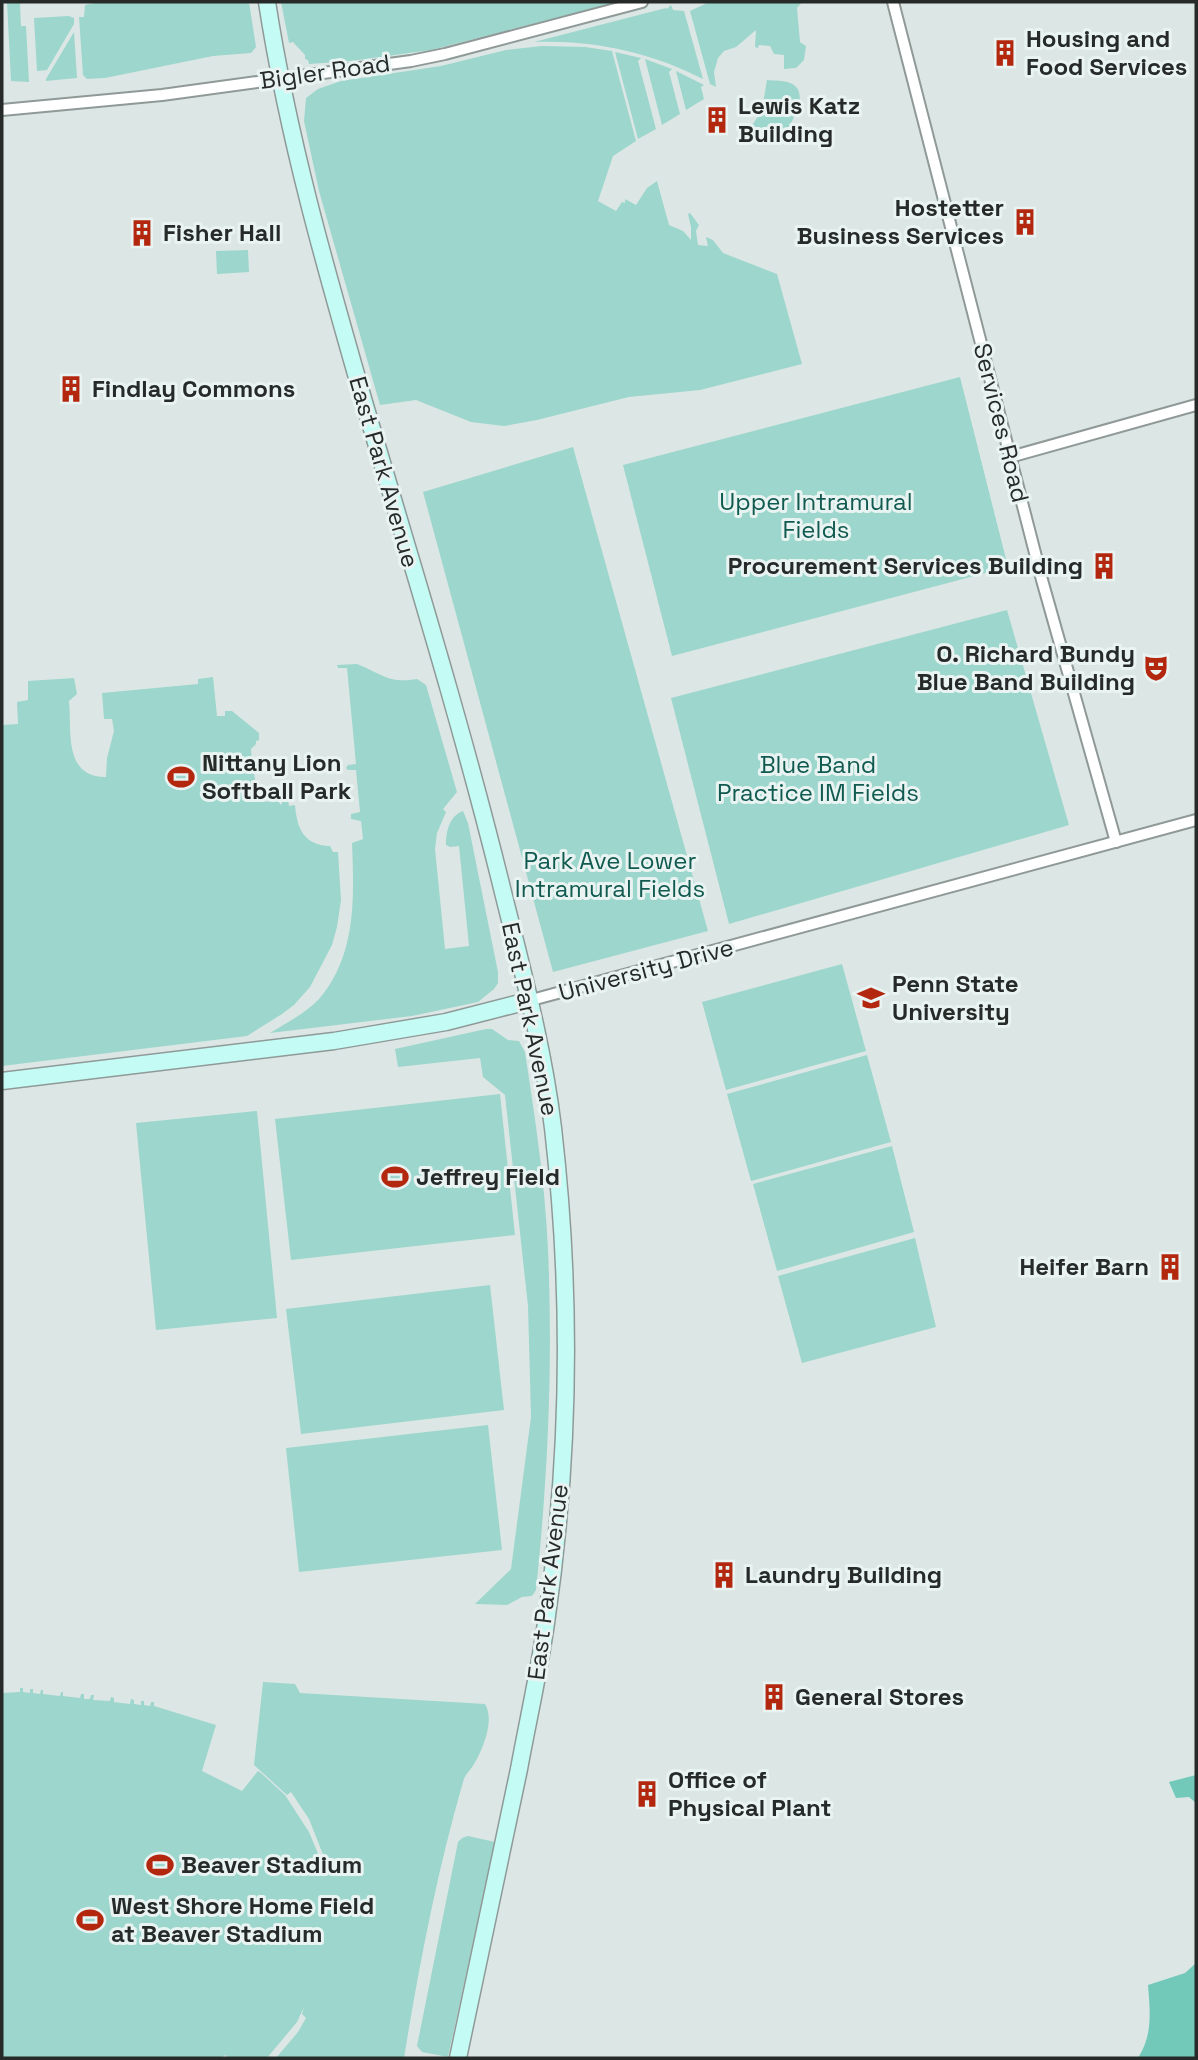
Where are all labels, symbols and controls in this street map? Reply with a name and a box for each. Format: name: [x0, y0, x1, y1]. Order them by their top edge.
place label: Housing and Food Services: [1026, 23, 1187, 82]
building icon: Housing and Food Services: [990, 38, 1020, 68]
street label: Bigler Road: [258, 47, 392, 96]
place label: Lewis Katz Building: [738, 90, 860, 149]
building icon: Lewis Katz Building: [702, 105, 732, 135]
place label: Hostetter Business Services: [797, 192, 1004, 251]
building icon: Hostetter Business Services: [1010, 207, 1040, 237]
place label: Fisher Hall: [163, 217, 281, 248]
building icon: Fisher Hall: [127, 218, 157, 248]
street label: Services Road: [967, 340, 1036, 506]
place label: Findlay Commons: [92, 373, 295, 404]
street label: East Park Avenue: [342, 373, 427, 571]
building icon: Findlay Commons: [56, 374, 86, 404]
park label: Upper Intramural Fields: [719, 486, 913, 545]
place label: Procurement Services Building: [728, 550, 1083, 581]
building icon: Procurement Services Building: [1089, 551, 1119, 581]
place label: O. Richard Bundy Blue Band Building: [917, 638, 1135, 697]
theatre icon: O. Richard Bundy Blue Band Building: [1141, 653, 1171, 683]
place label: Nittany Lion Softball Park: [202, 747, 352, 806]
park label: Blue Band Practice IM Fields: [717, 749, 919, 808]
sports icon: Nittany Lion Softball Park: [166, 762, 196, 792]
park label: Park Ave Lower Intramural Fields: [515, 845, 705, 904]
street label: East Park Avenue: [495, 919, 566, 1119]
street label: University Drive: [555, 931, 737, 1008]
place label: Penn State University: [892, 968, 1019, 1027]
school or university icon: Penn State University: [856, 983, 886, 1013]
place label: Jeffrey Field: [416, 1161, 560, 1192]
sports icon: Jeffrey Field: [380, 1162, 410, 1192]
place label: Heifer Barn: [1019, 1251, 1149, 1282]
building icon: Heifer Barn: [1155, 1252, 1185, 1282]
street label: East Park Avenue: [520, 1482, 575, 1682]
place label: Laundry Building: [745, 1559, 942, 1590]
building icon: Laundry Building: [709, 1560, 739, 1590]
place label: General Stores: [795, 1681, 964, 1712]
building icon: General Stores: [759, 1682, 789, 1712]
place label: Office of Physical Plant: [668, 1764, 831, 1823]
building icon: Office of Physical Plant: [632, 1779, 662, 1809]
place label: Beaver Stadium: [181, 1849, 362, 1880]
sports icon: Beaver Stadium: [145, 1850, 175, 1880]
place label: West Shore Home Field at Beaver Stadium: [111, 1890, 374, 1949]
sports icon: West Shore Home Field at Beaver Stadium: [75, 1905, 105, 1935]

